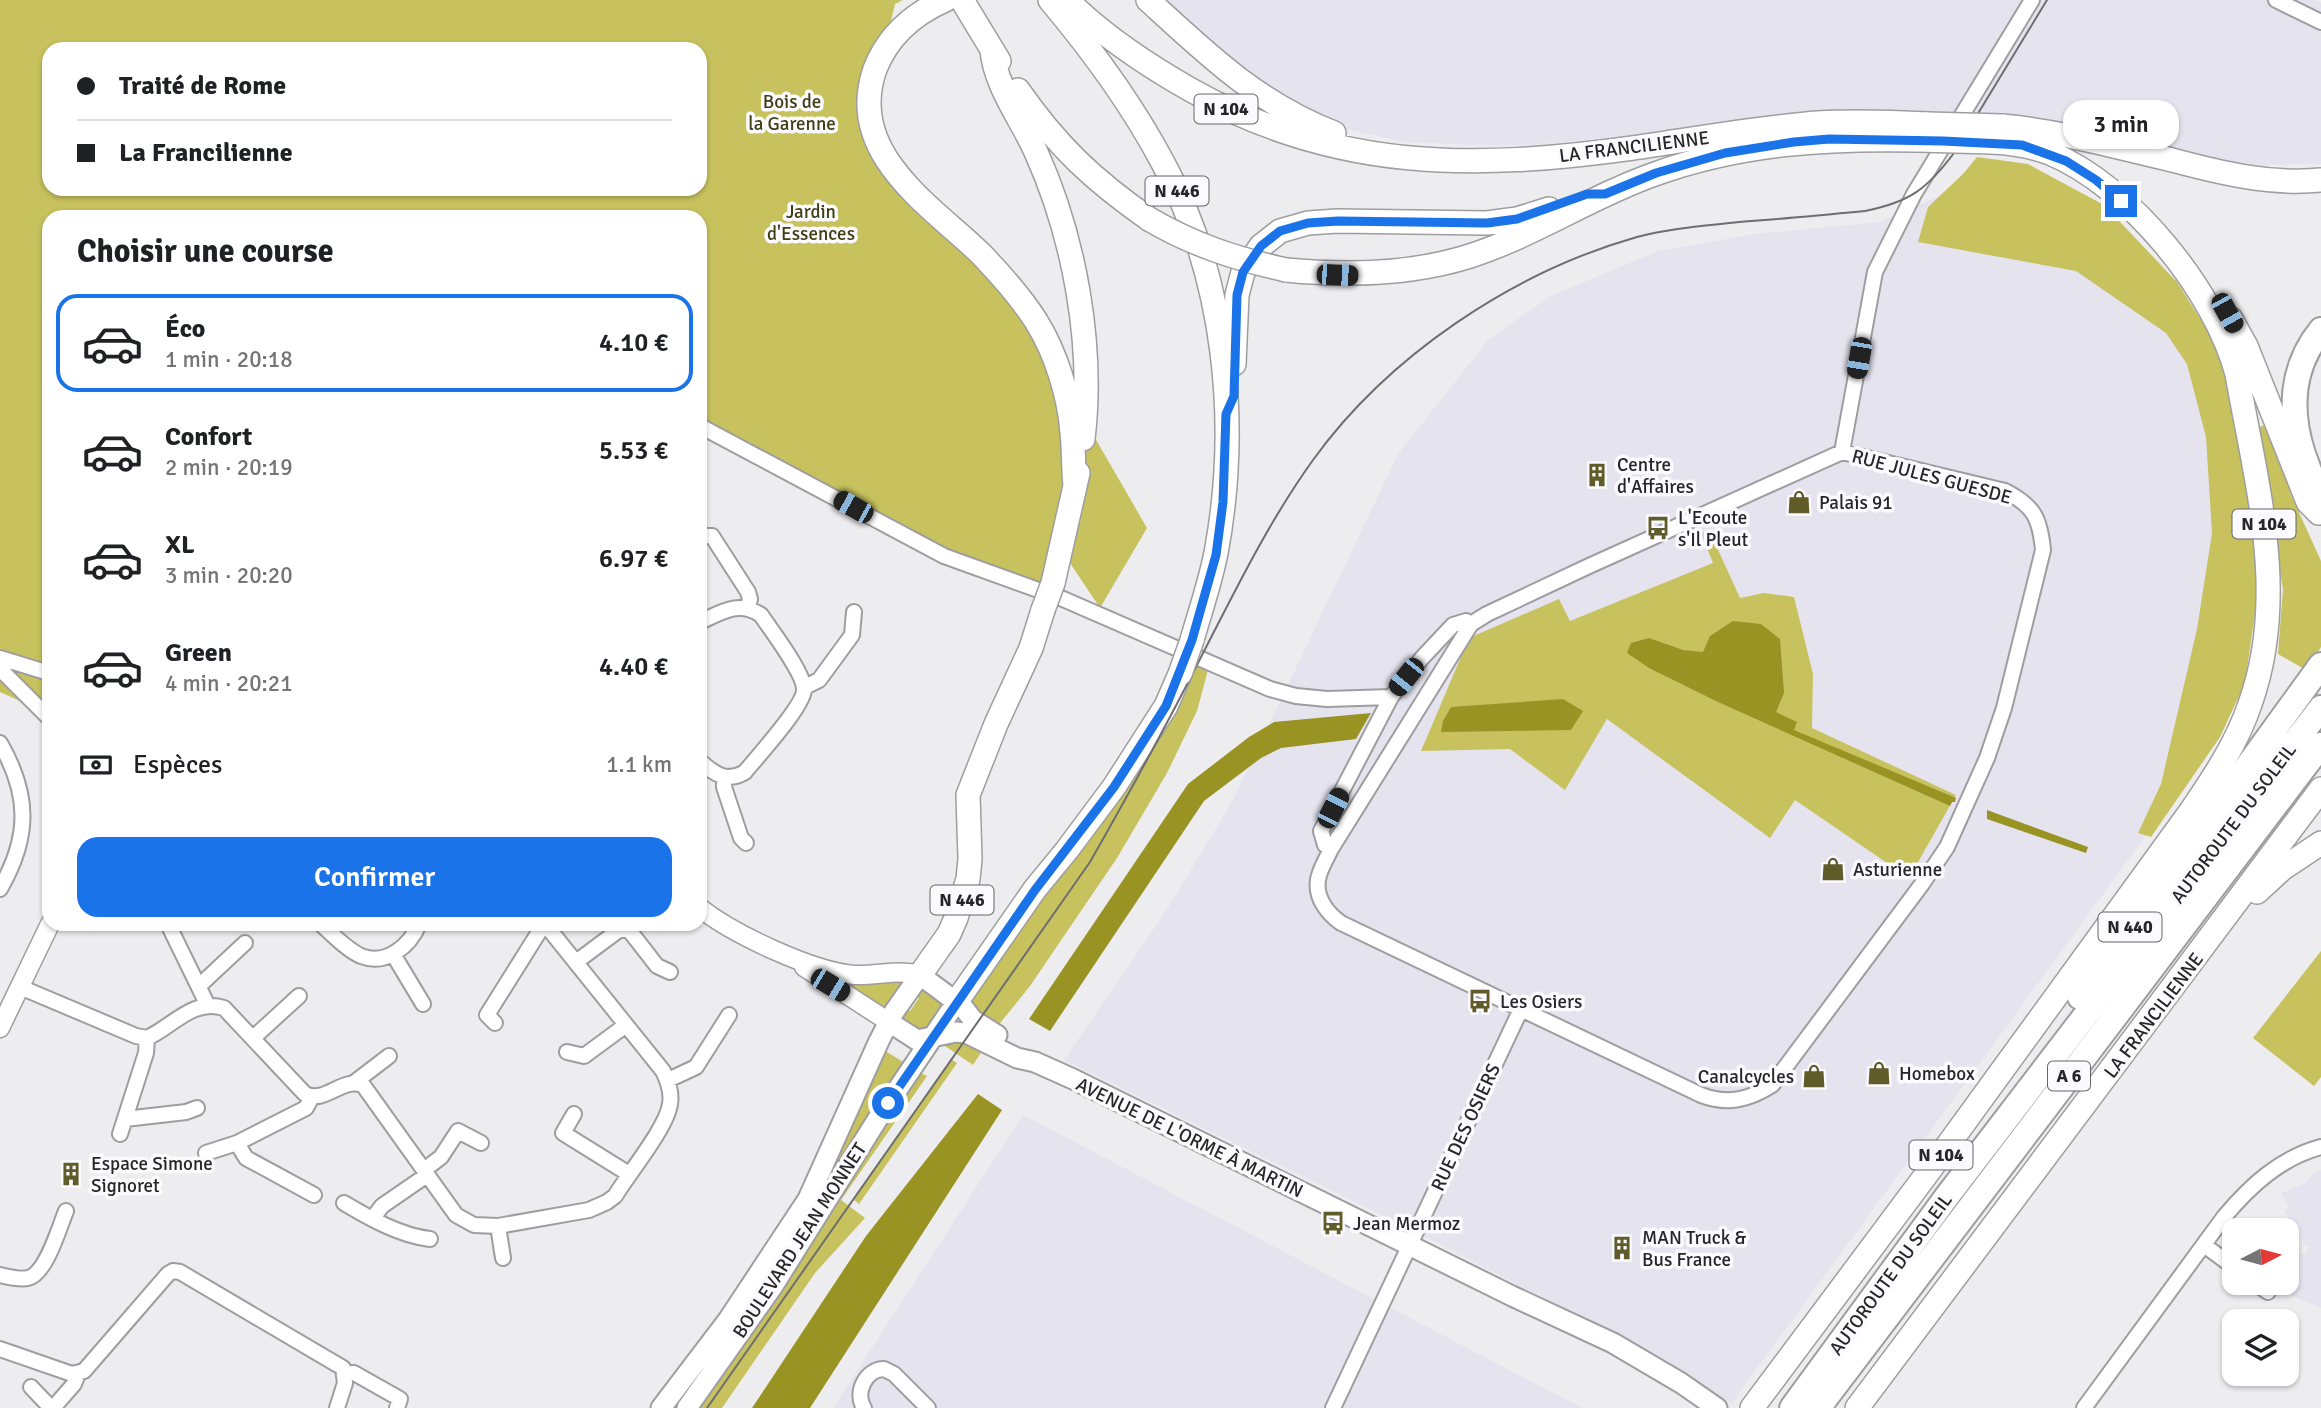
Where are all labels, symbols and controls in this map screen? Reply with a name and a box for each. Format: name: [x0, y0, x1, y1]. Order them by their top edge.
text: Traité de Rome: [119, 70, 286, 102]
park label: Bois de la Garenne: [748, 90, 836, 136]
road number: N 104: [1194, 94, 1258, 124]
callout: 3 min: [2063, 100, 2179, 148]
text: 3 min: [2093, 110, 2149, 139]
street label: LA FRANCILIENNE: [1558, 126, 1711, 168]
text: La Francilienne: [119, 137, 293, 169]
road number: N 446: [1146, 176, 1208, 206]
route end: [2105, 185, 2137, 217]
park label: Jardin d'Essences: [767, 200, 855, 246]
text: Choisir une course: [77, 232, 334, 271]
car: [1316, 264, 1359, 286]
car: [2208, 290, 2247, 336]
icon: car: [81, 312, 144, 375]
text: Éco: [165, 313, 205, 345]
text: 4.10 €: [599, 327, 668, 359]
car: [1846, 335, 1873, 381]
text: 1 min · 20:18: [165, 345, 293, 374]
icon: car: [81, 420, 144, 483]
text: Confort: [165, 421, 252, 453]
text: 5.53 €: [599, 435, 668, 467]
street label: RUE JULES GUESDE: [1849, 444, 2014, 510]
text: 2 min · 20:19: [165, 453, 293, 482]
place label: Centre d'Affaires: [1617, 453, 1694, 499]
building icon: Centre d'Affaires: [1583, 461, 1611, 489]
car: [830, 488, 877, 526]
shop icon: Palais 91: [1785, 488, 1813, 516]
place label: Palais 91: [1819, 491, 1892, 515]
place label: L'Ecoute s'Il Pleut: [1678, 506, 1749, 552]
road number: N 104: [2232, 510, 2296, 538]
bus stop icon: L'Ecoute s'Il Pleut: [1644, 514, 1672, 542]
icon: car: [81, 528, 144, 591]
text: XL: [165, 529, 195, 561]
text: 6.97 €: [599, 543, 668, 575]
text: 3 min · 20:20: [165, 561, 293, 590]
icon: car: [81, 636, 144, 699]
text: Green: [165, 637, 232, 669]
text: 4.40 €: [599, 651, 668, 683]
car: [1385, 654, 1428, 700]
text: 4 min · 20:21: [165, 669, 293, 698]
street label: AUTOROUTE DU SOLEIL: [2166, 739, 2302, 908]
icon: cash: [77, 746, 115, 784]
text: Espèces: [133, 749, 222, 781]
text: 1.1 km: [606, 750, 672, 779]
car: [1315, 785, 1352, 831]
button: Confirmer: [77, 837, 672, 917]
shop icon: Asturienne: [1819, 855, 1847, 883]
place label: Asturienne: [1853, 858, 1942, 882]
road number: N 446: [930, 886, 993, 915]
road number: N 440: [2098, 912, 2162, 942]
street label: LA FRANCILIENNE: [2099, 948, 2209, 1083]
car: [807, 965, 854, 1005]
bus stop icon: Les Osiers: [1466, 987, 1494, 1015]
place label: Les Osiers: [1500, 990, 1582, 1014]
shop icon: Homebox: [1865, 1059, 1893, 1087]
street label: RUE DES OSIERS: [1426, 1060, 1506, 1195]
shop icon: Canalcycles: [1800, 1062, 1828, 1090]
place label: Homebox: [1899, 1062, 1975, 1086]
road number: A 6: [2048, 1062, 2090, 1091]
place label: Canalcycles: [1698, 1065, 1794, 1089]
street label: AVENUE DE L'ORME À MARTIN: [1072, 1072, 1307, 1203]
route start: [872, 1087, 904, 1119]
street label: BOULEVARD JEAN MONNET: [728, 1138, 872, 1343]
road number: N 104: [1910, 1140, 1972, 1170]
place label: Espace Simone Signoret: [91, 1152, 213, 1198]
building icon: Espace Simone Signoret: [57, 1160, 85, 1188]
street label: AUTOROUTE DU SOLEIL: [1824, 1189, 1958, 1360]
bus stop icon: Jean Mermoz: [1319, 1209, 1347, 1237]
place label: Jean Mermoz: [1353, 1212, 1460, 1236]
north arrow: [2222, 1218, 2300, 1295]
map controls: [2222, 1218, 2299, 1386]
place label: MAN Truck & Bus France: [1642, 1226, 1746, 1272]
building icon: MAN Truck & Bus France: [1608, 1234, 1636, 1262]
button: layers: [2222, 1309, 2299, 1386]

